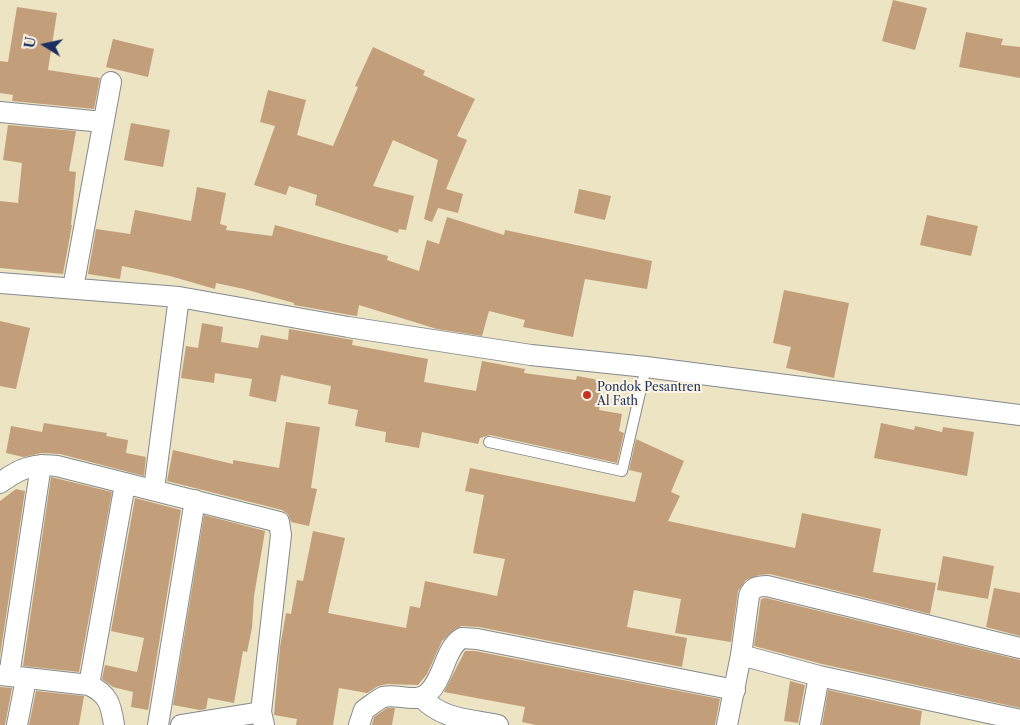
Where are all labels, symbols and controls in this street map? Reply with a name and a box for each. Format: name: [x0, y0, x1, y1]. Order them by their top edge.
north arrow: [20, 20, 70, 70]
text: U: [20, 35, 40, 50]
place label: Pondok Pesantren Al Fath: [597, 381, 701, 409]
marker: Pondok Pesantren Al Fath: [581, 389, 593, 401]

